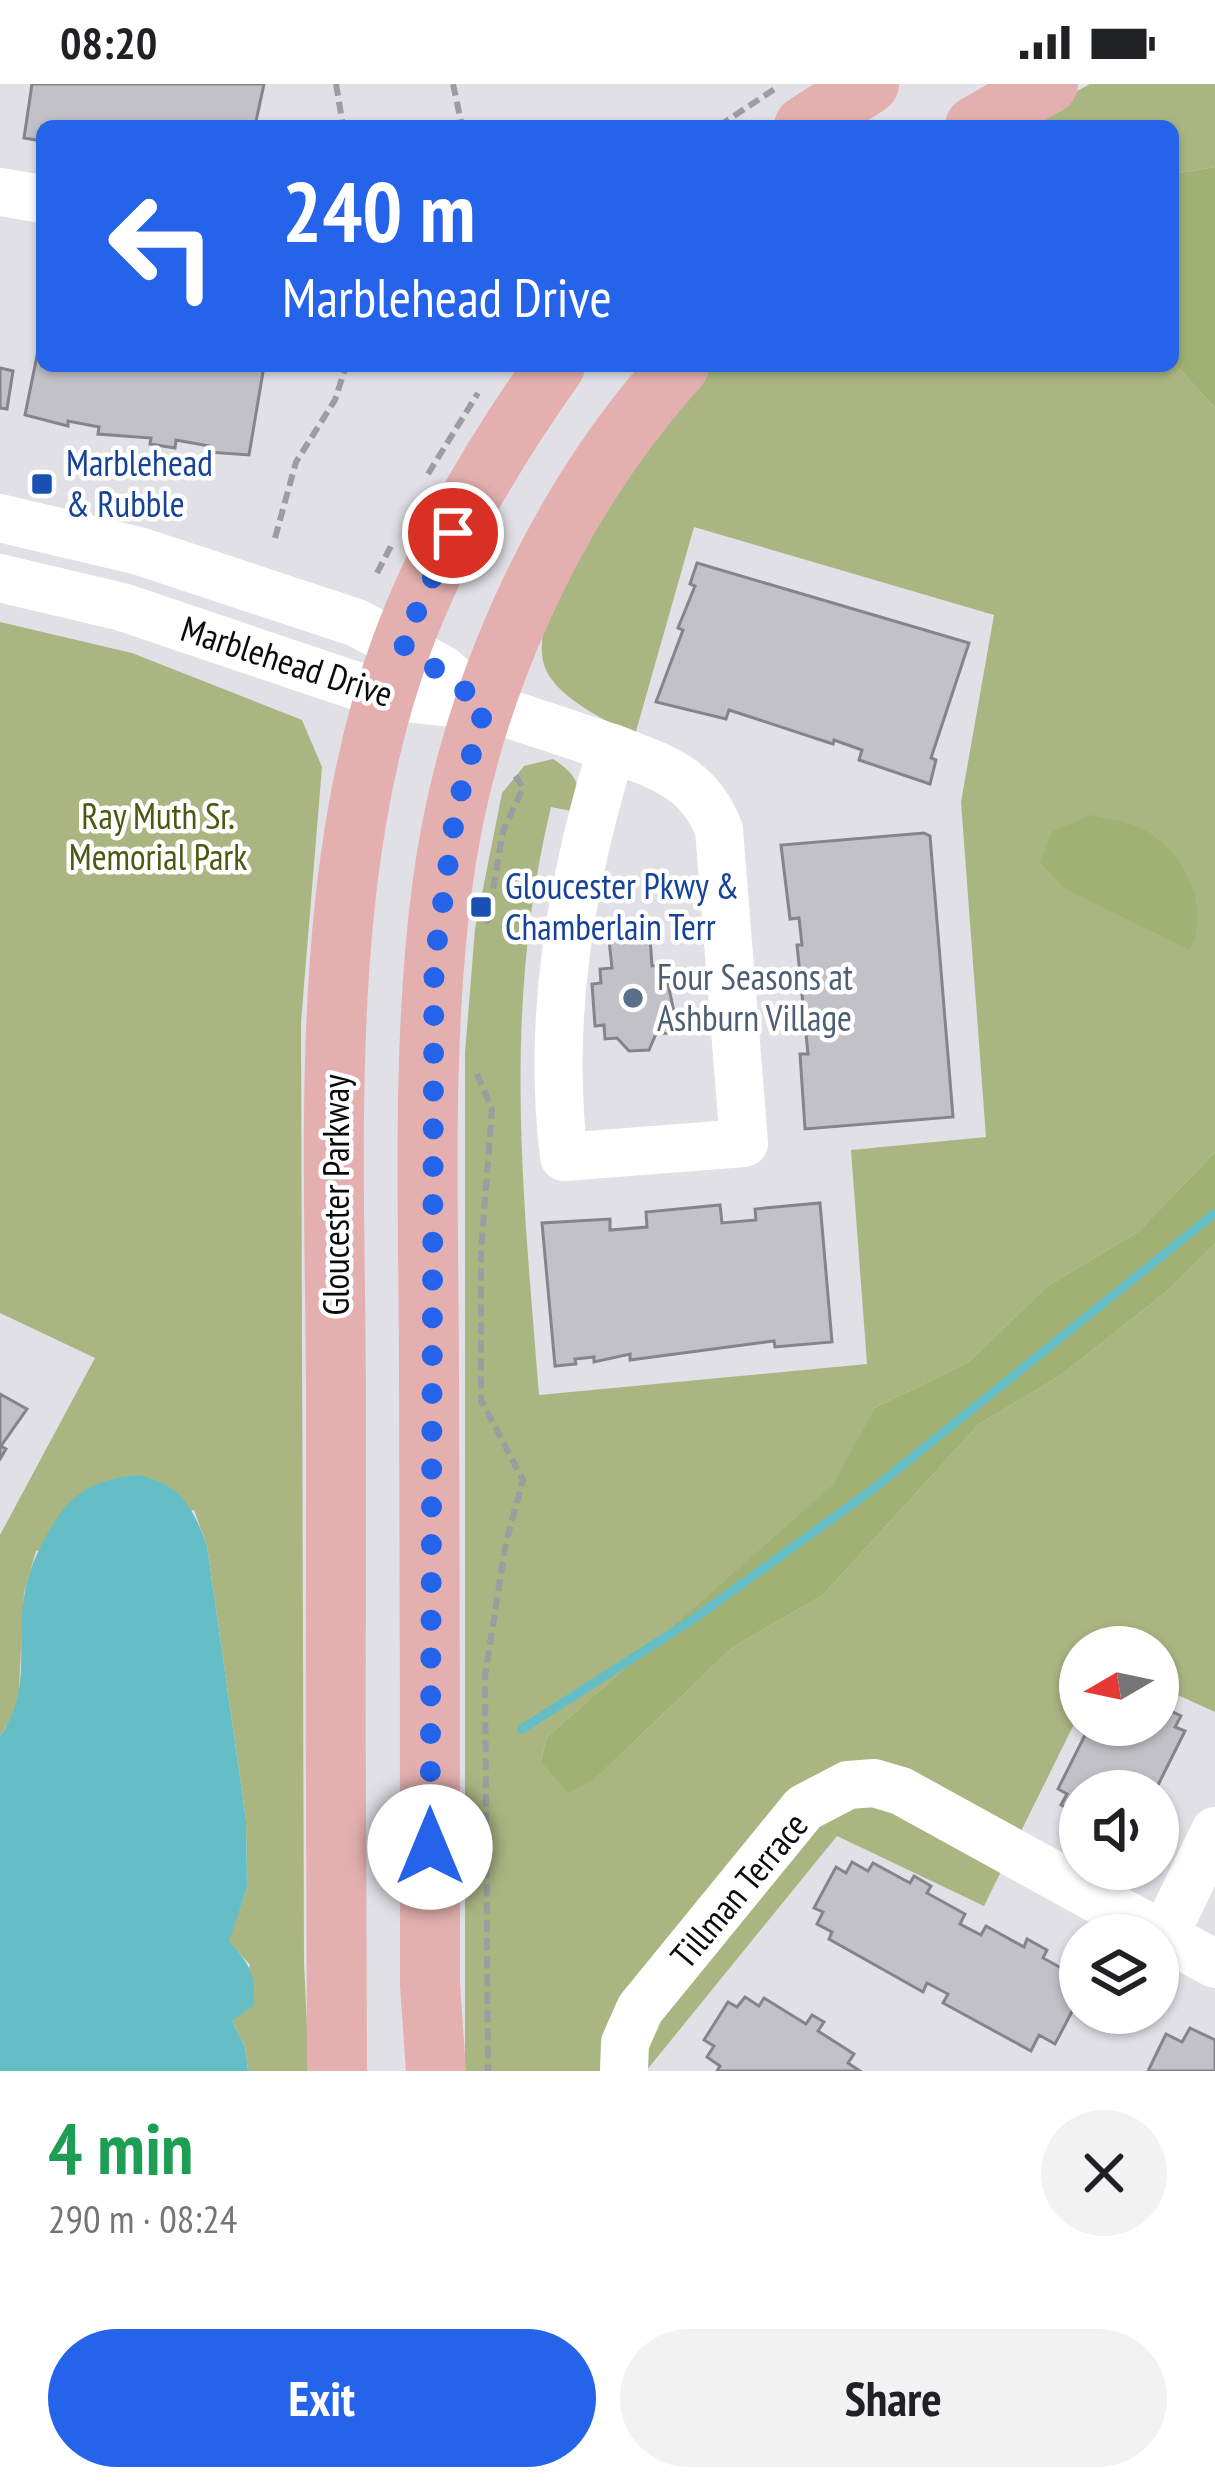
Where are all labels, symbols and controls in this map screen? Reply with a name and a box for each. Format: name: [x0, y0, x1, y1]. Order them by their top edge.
text: 08:20: [60, 13, 157, 71]
text: 240 m: [282, 156, 475, 265]
icon: left: [84, 168, 240, 324]
text: Marblehead Drive: [282, 262, 612, 332]
place label: Marblehead & Rubble: [66, 439, 213, 527]
marker: Marblehead & Rubble: [29, 471, 55, 497]
pin: [402, 482, 504, 584]
icon: arrive: [420, 500, 486, 566]
street label: Marblehead Drive: [175, 604, 399, 717]
park label: Ray Muth Sr. Memorial Park: [69, 792, 247, 880]
place label: Gloucester Pkwy & Chamberlain Terr: [505, 862, 739, 950]
marker: Gloucester Pkwy & Chamberlain Terr: [468, 894, 494, 920]
place label: Four Seasons at Ashburn Village: [657, 953, 853, 1041]
marker: Four Seasons at Ashburn Village: [620, 985, 646, 1011]
street label: Gloucester Parkway: [312, 1074, 359, 1316]
north arrow: [1059, 1626, 1179, 1746]
map controls: [1059, 1626, 1179, 2034]
button: sound: [1059, 1770, 1179, 1890]
position arrow: [367, 1784, 493, 1910]
street label: Tillman Terrace: [660, 1802, 818, 1977]
button: layers: [1059, 1914, 1179, 2034]
text: 4 min: [48, 2101, 193, 2194]
button: close: [1041, 2110, 1167, 2236]
text: 290 m · 08:24: [48, 2193, 237, 2244]
button: Exit: [48, 2329, 596, 2467]
button: Share: [620, 2329, 1167, 2467]

